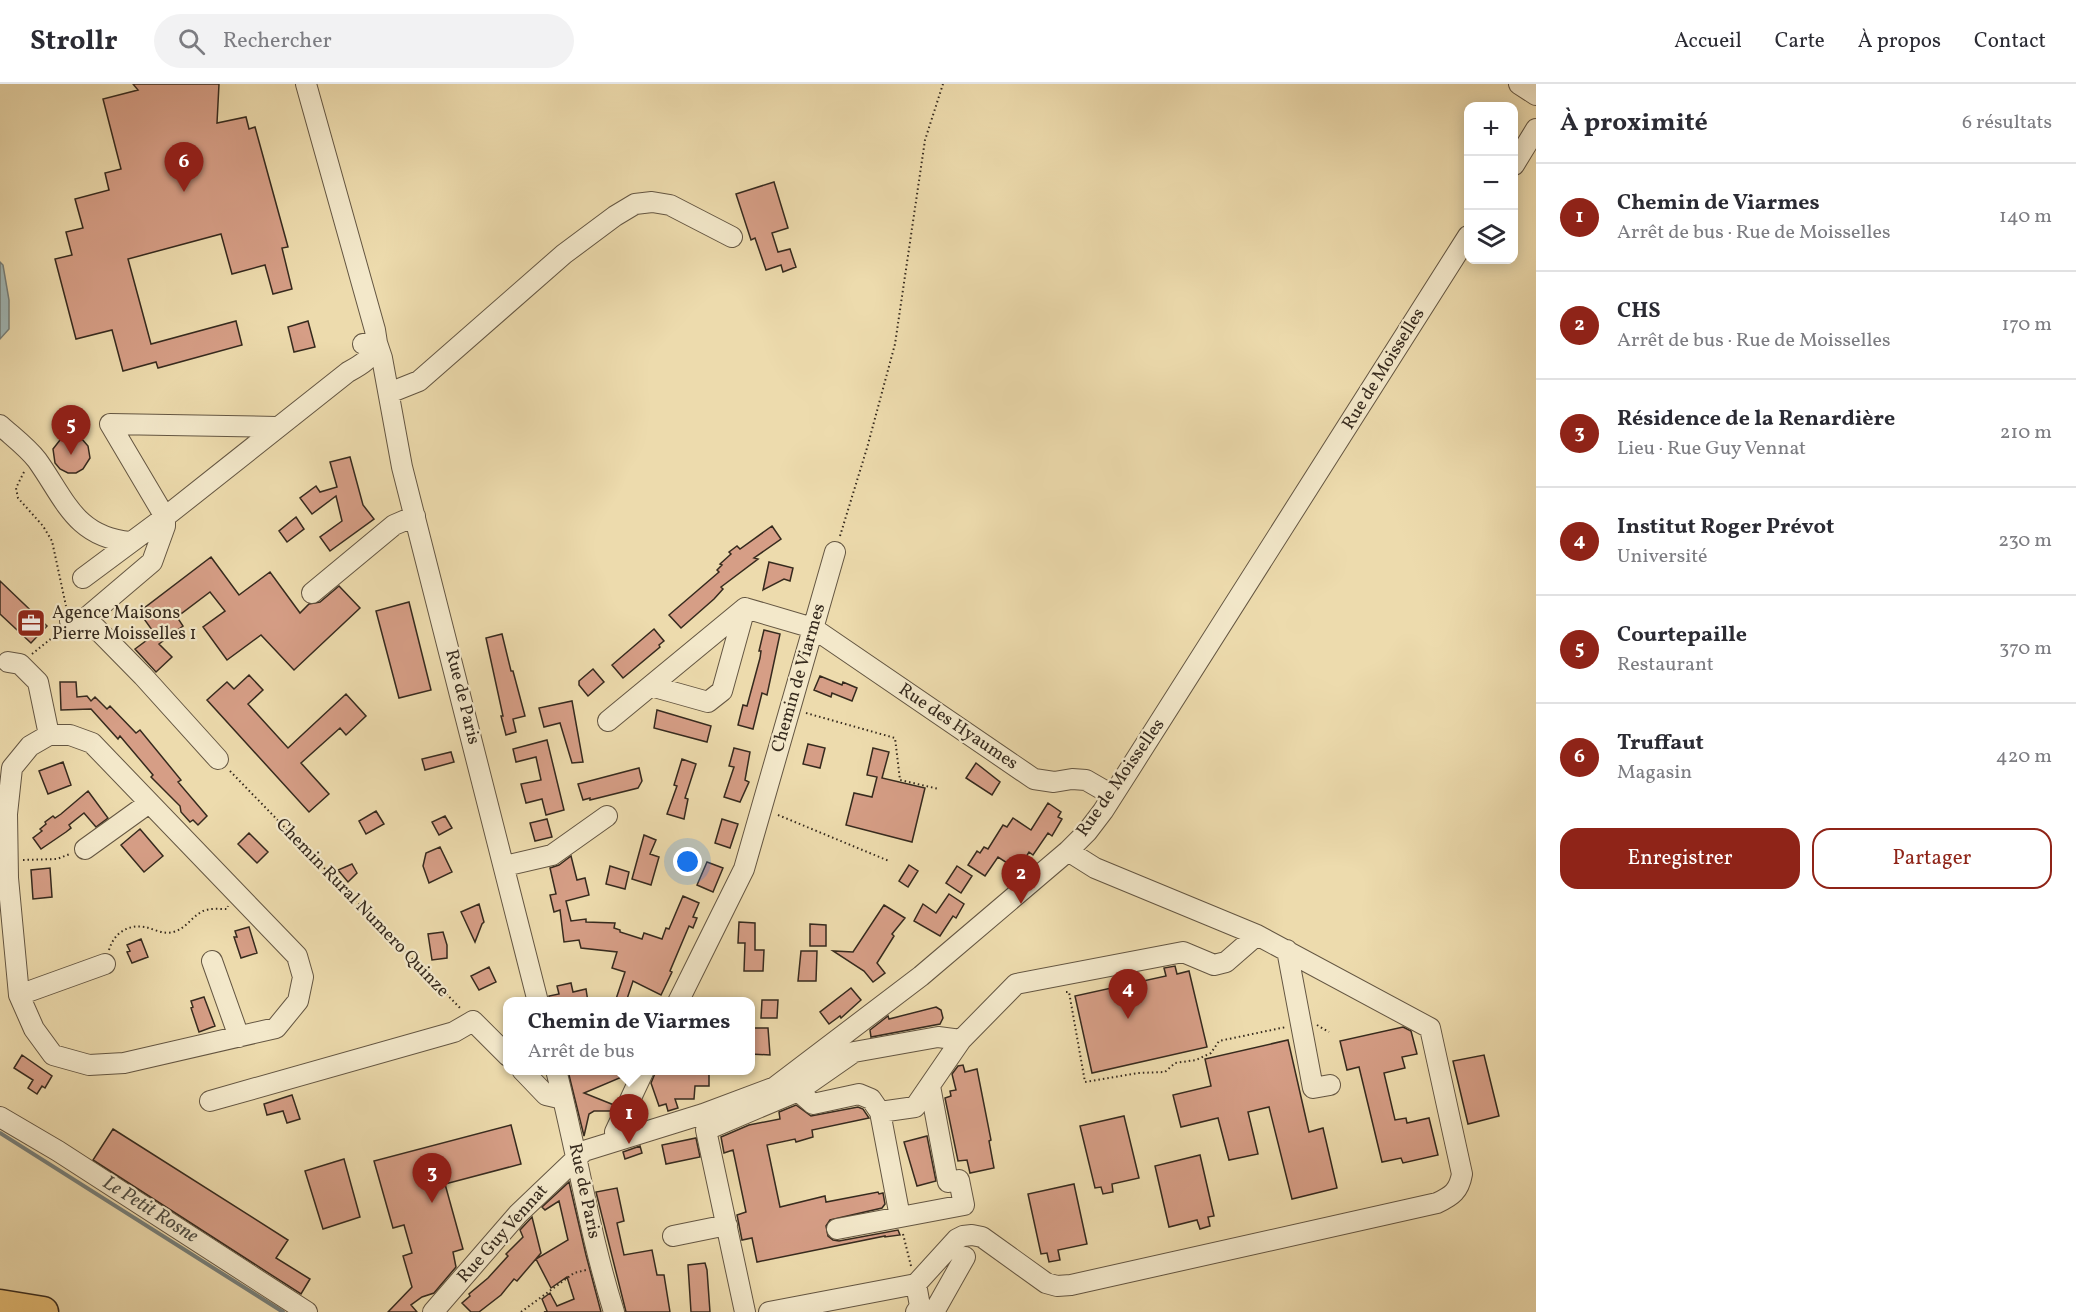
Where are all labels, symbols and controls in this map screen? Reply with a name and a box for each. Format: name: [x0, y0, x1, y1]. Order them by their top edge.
search box: [154, 14, 574, 68]
text: Strollr: [30, 22, 118, 61]
icon: search: [175, 25, 208, 58]
text: Rechercher: [223, 26, 332, 57]
text: Accueil: [1674, 27, 1742, 56]
text: Carte: [1775, 27, 1825, 56]
text: À propos: [1858, 27, 1941, 56]
text: Contact: [1974, 27, 2046, 56]
map controls: [1464, 102, 1518, 264]
button: +: [1464, 102, 1518, 156]
text: À proximité: [1560, 105, 1708, 141]
text: 6 résultats: [1962, 109, 2052, 137]
pin: 6: [164, 142, 204, 192]
button: −: [1464, 156, 1518, 210]
text: Chemin de Viarmes: [1617, 188, 1820, 219]
text: 1: [1575, 203, 1584, 231]
text: 140 m: [1999, 203, 2052, 231]
button: layers: [1464, 210, 1518, 264]
text: Arrêt de bus · Rue de Moisselles: [1617, 219, 1890, 247]
text: CHS: [1617, 296, 1661, 327]
street label: Rue de Moisselles: [1337, 303, 1431, 435]
text: 2: [1574, 311, 1585, 339]
text: 170 m: [2002, 311, 2052, 339]
text: Arrêt de bus · Rue de Moisselles: [1617, 327, 1890, 355]
text: Résidence de la Renardière: [1617, 404, 1895, 435]
pin: 5: [52, 406, 90, 455]
text: 3: [1574, 419, 1585, 447]
text: 210 m: [2000, 419, 2052, 447]
text: Lieu · Rue Guy Vennat: [1617, 435, 1806, 463]
text: Institut Roger Prévot: [1617, 512, 1834, 543]
text: 4: [1573, 527, 1586, 555]
text: 230 m: [1998, 527, 2052, 555]
text: Université: [1617, 543, 1708, 571]
place label: Agence Maisons Pierre Moisselles 1: [52, 601, 197, 647]
street label: Chemin de Viarmes: [766, 601, 832, 755]
office icon: Agence Maisons Pierre Moisselles 1: [15, 607, 47, 639]
text: Courtepaille: [1617, 620, 1747, 651]
text: 5: [1575, 635, 1584, 663]
text: 370 m: [1999, 635, 2052, 663]
street label: Rue de Paris: [438, 647, 486, 747]
text: Restaurant: [1617, 651, 1714, 679]
street label: Rue des Hyaumes: [893, 678, 1023, 776]
street label: Rue de Moisselles: [1071, 714, 1171, 842]
text: Truffaut: [1617, 728, 1704, 759]
text: 6: [1574, 743, 1585, 771]
text: 420 m: [1996, 743, 2052, 771]
text: Magasin: [1617, 759, 1692, 787]
street label: Chemin Rural Numero Quinze: [270, 813, 454, 1003]
button: Enregistrer: [1560, 828, 1800, 889]
button: Partager: [1812, 828, 2052, 889]
your location: [673, 847, 702, 876]
pin: 2: [1002, 854, 1040, 904]
pin: 4: [1108, 970, 1148, 1019]
popup: [503, 997, 755, 1075]
text: Chemin de Viarmes: [528, 1007, 730, 1038]
text: Arrêt de bus: [528, 1038, 635, 1066]
pin: 1: [610, 1094, 648, 1144]
street label: Rue de Paris: [562, 1141, 606, 1241]
pin: 3: [412, 1154, 452, 1203]
water label: Le Petit Rosne: [97, 1169, 204, 1251]
street label: Rue Guy Vennat: [452, 1179, 554, 1289]

